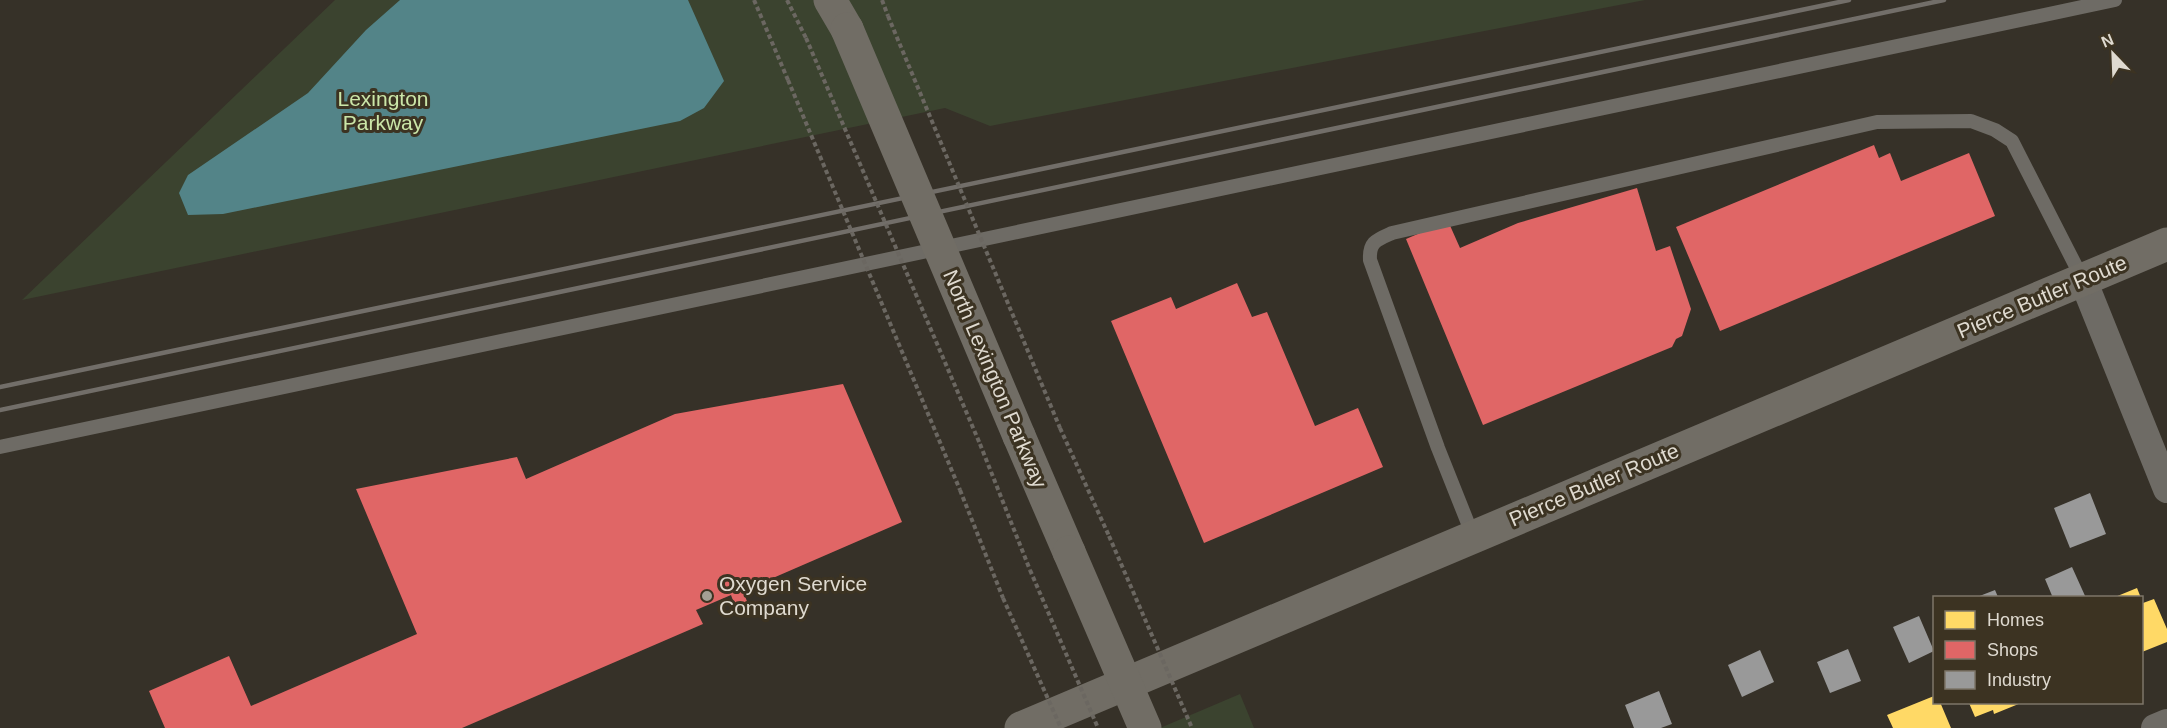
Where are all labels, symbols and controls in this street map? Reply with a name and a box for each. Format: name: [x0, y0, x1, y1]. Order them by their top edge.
north arrow: [2083, 24, 2143, 84]
text: N: [2099, 31, 2116, 51]
park label: Lexington Parkway: [337, 87, 429, 134]
street label: Pierce Butler Route: [1954, 250, 2130, 343]
street label: North Lexington Parkway: [939, 266, 1052, 492]
street label: Pierce Butler Route: [1506, 438, 1682, 531]
place label: Oxygen Service Company: [719, 572, 867, 619]
marker: Oxygen Service Company: [700, 589, 714, 603]
legend: [1933, 596, 2143, 704]
text: Homes: [1987, 610, 2044, 630]
text: Shops: [1987, 640, 2038, 660]
text: Industry: [1987, 670, 2051, 690]

